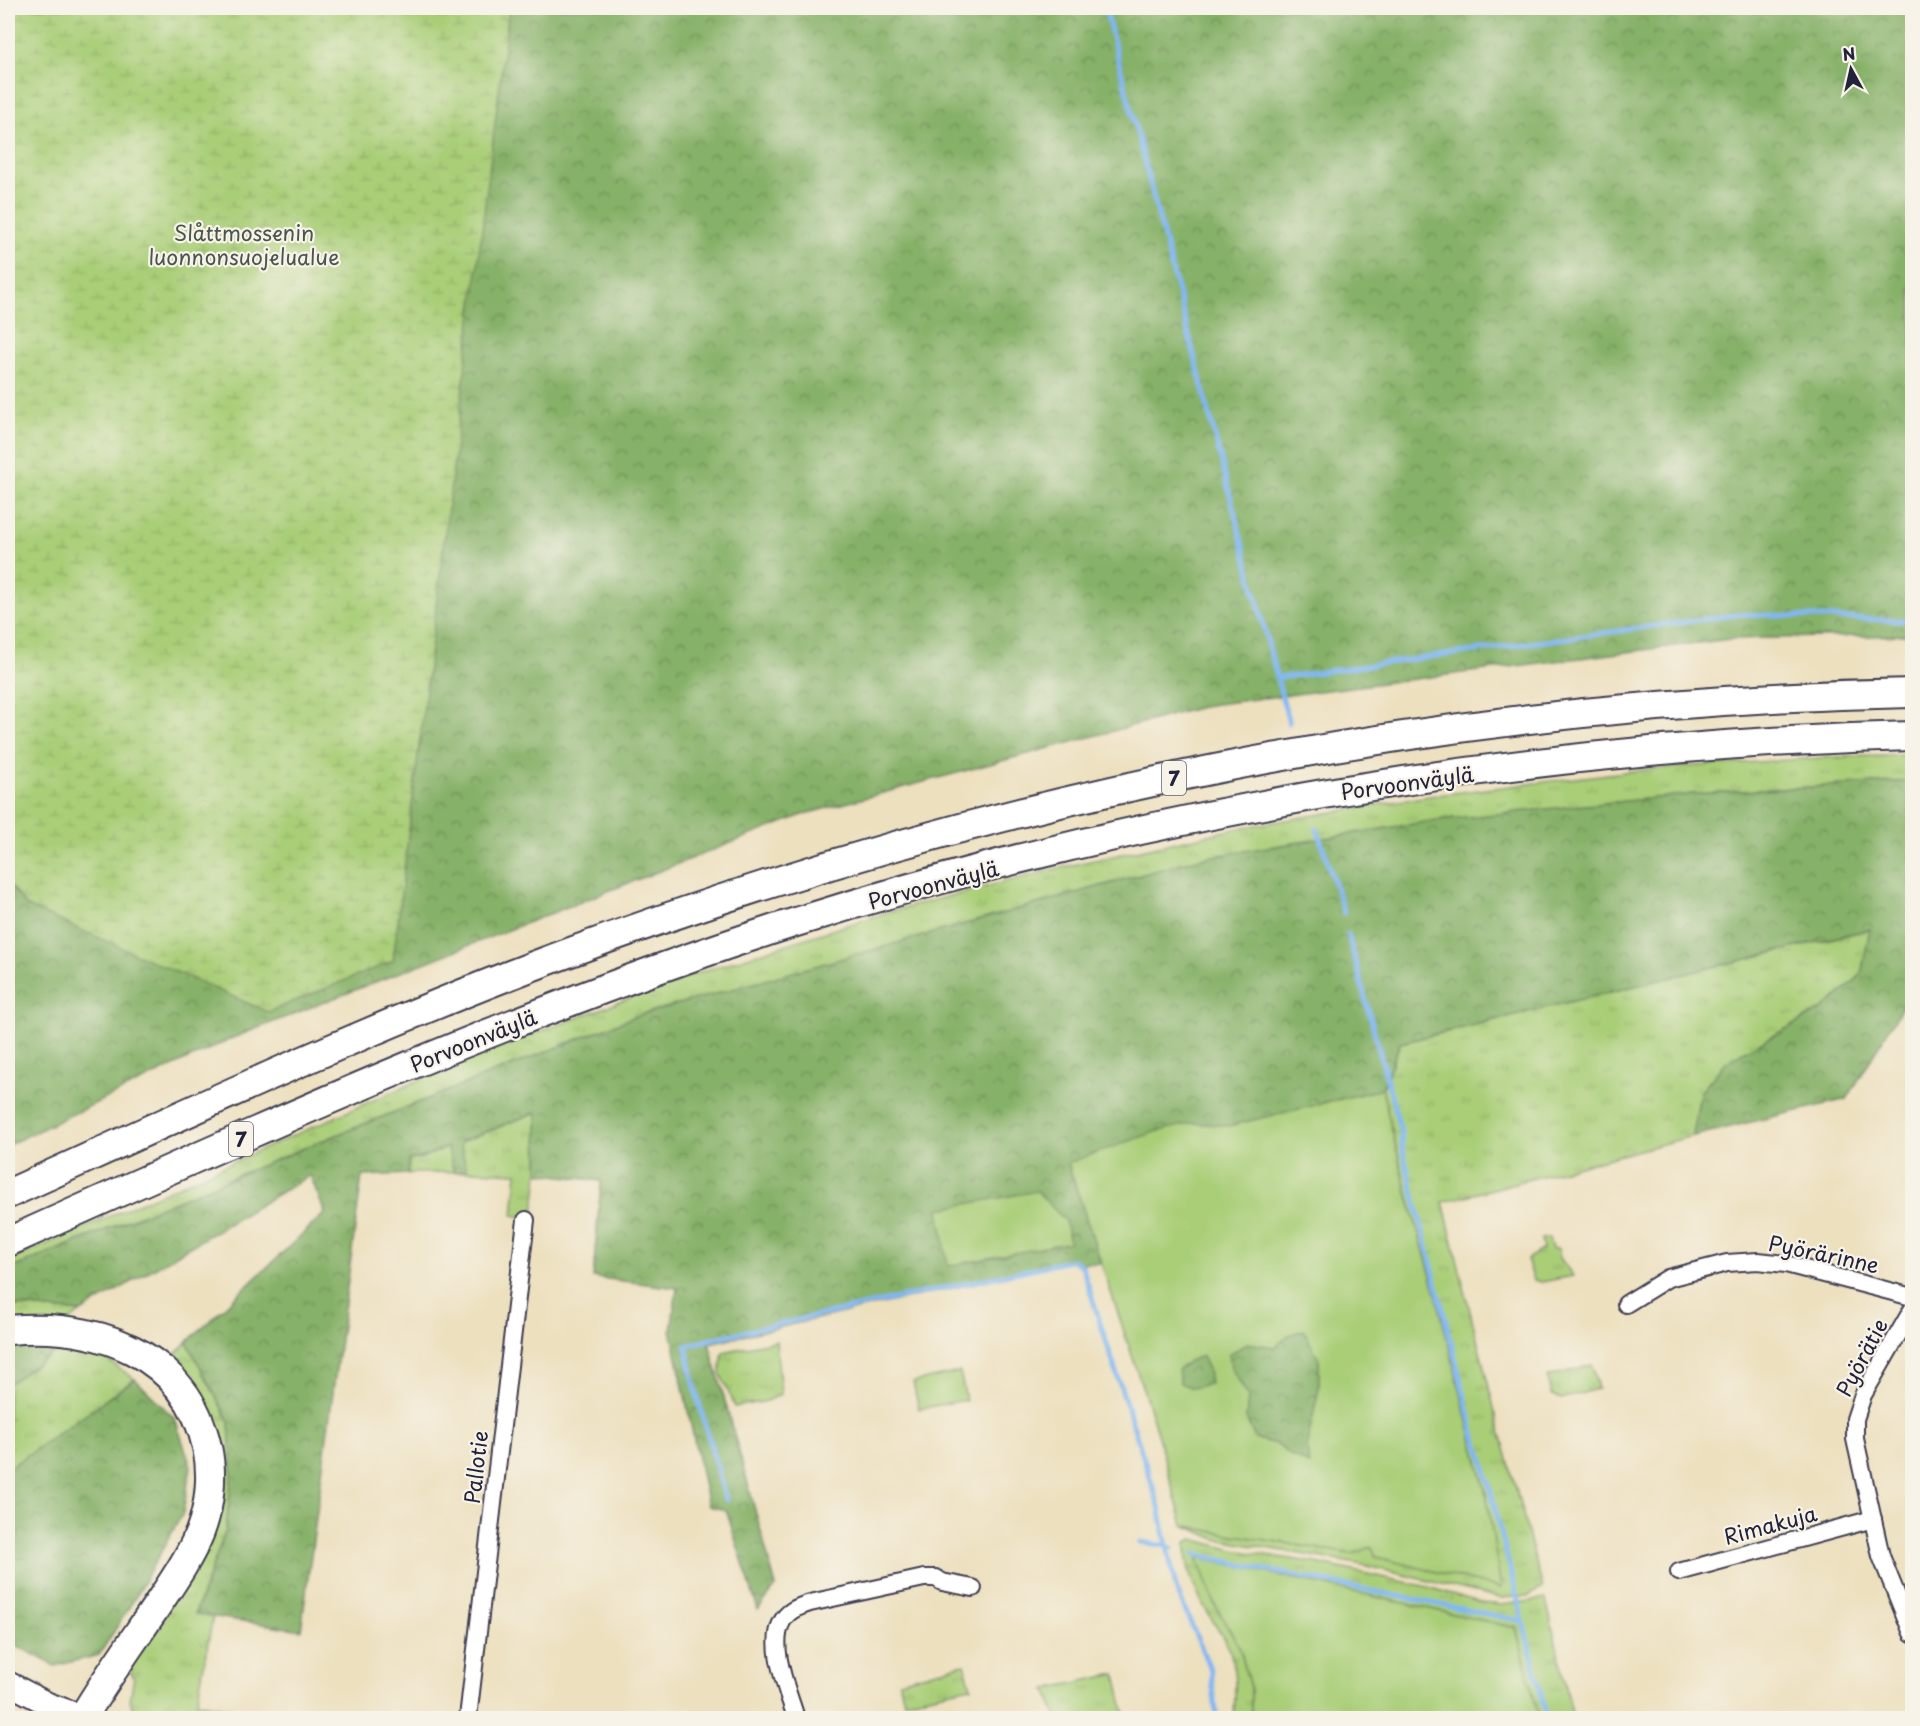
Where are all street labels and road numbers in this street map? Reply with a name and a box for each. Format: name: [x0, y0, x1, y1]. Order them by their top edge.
street label: Porvoonväylä: [1338, 757, 1476, 807]
road number: 7: [1162, 761, 1186, 795]
street label: Porvoonväylä: [864, 851, 1002, 917]
street label: Porvoonväylä: [405, 1000, 541, 1080]
road number: 7: [229, 1122, 253, 1156]
street label: Pyörärinne: [1766, 1226, 1882, 1280]
street label: Pyörätie: [1827, 1312, 1895, 1402]
street label: Pallotie: [455, 1429, 495, 1505]
street label: Rimakuja: [1720, 1496, 1820, 1552]

